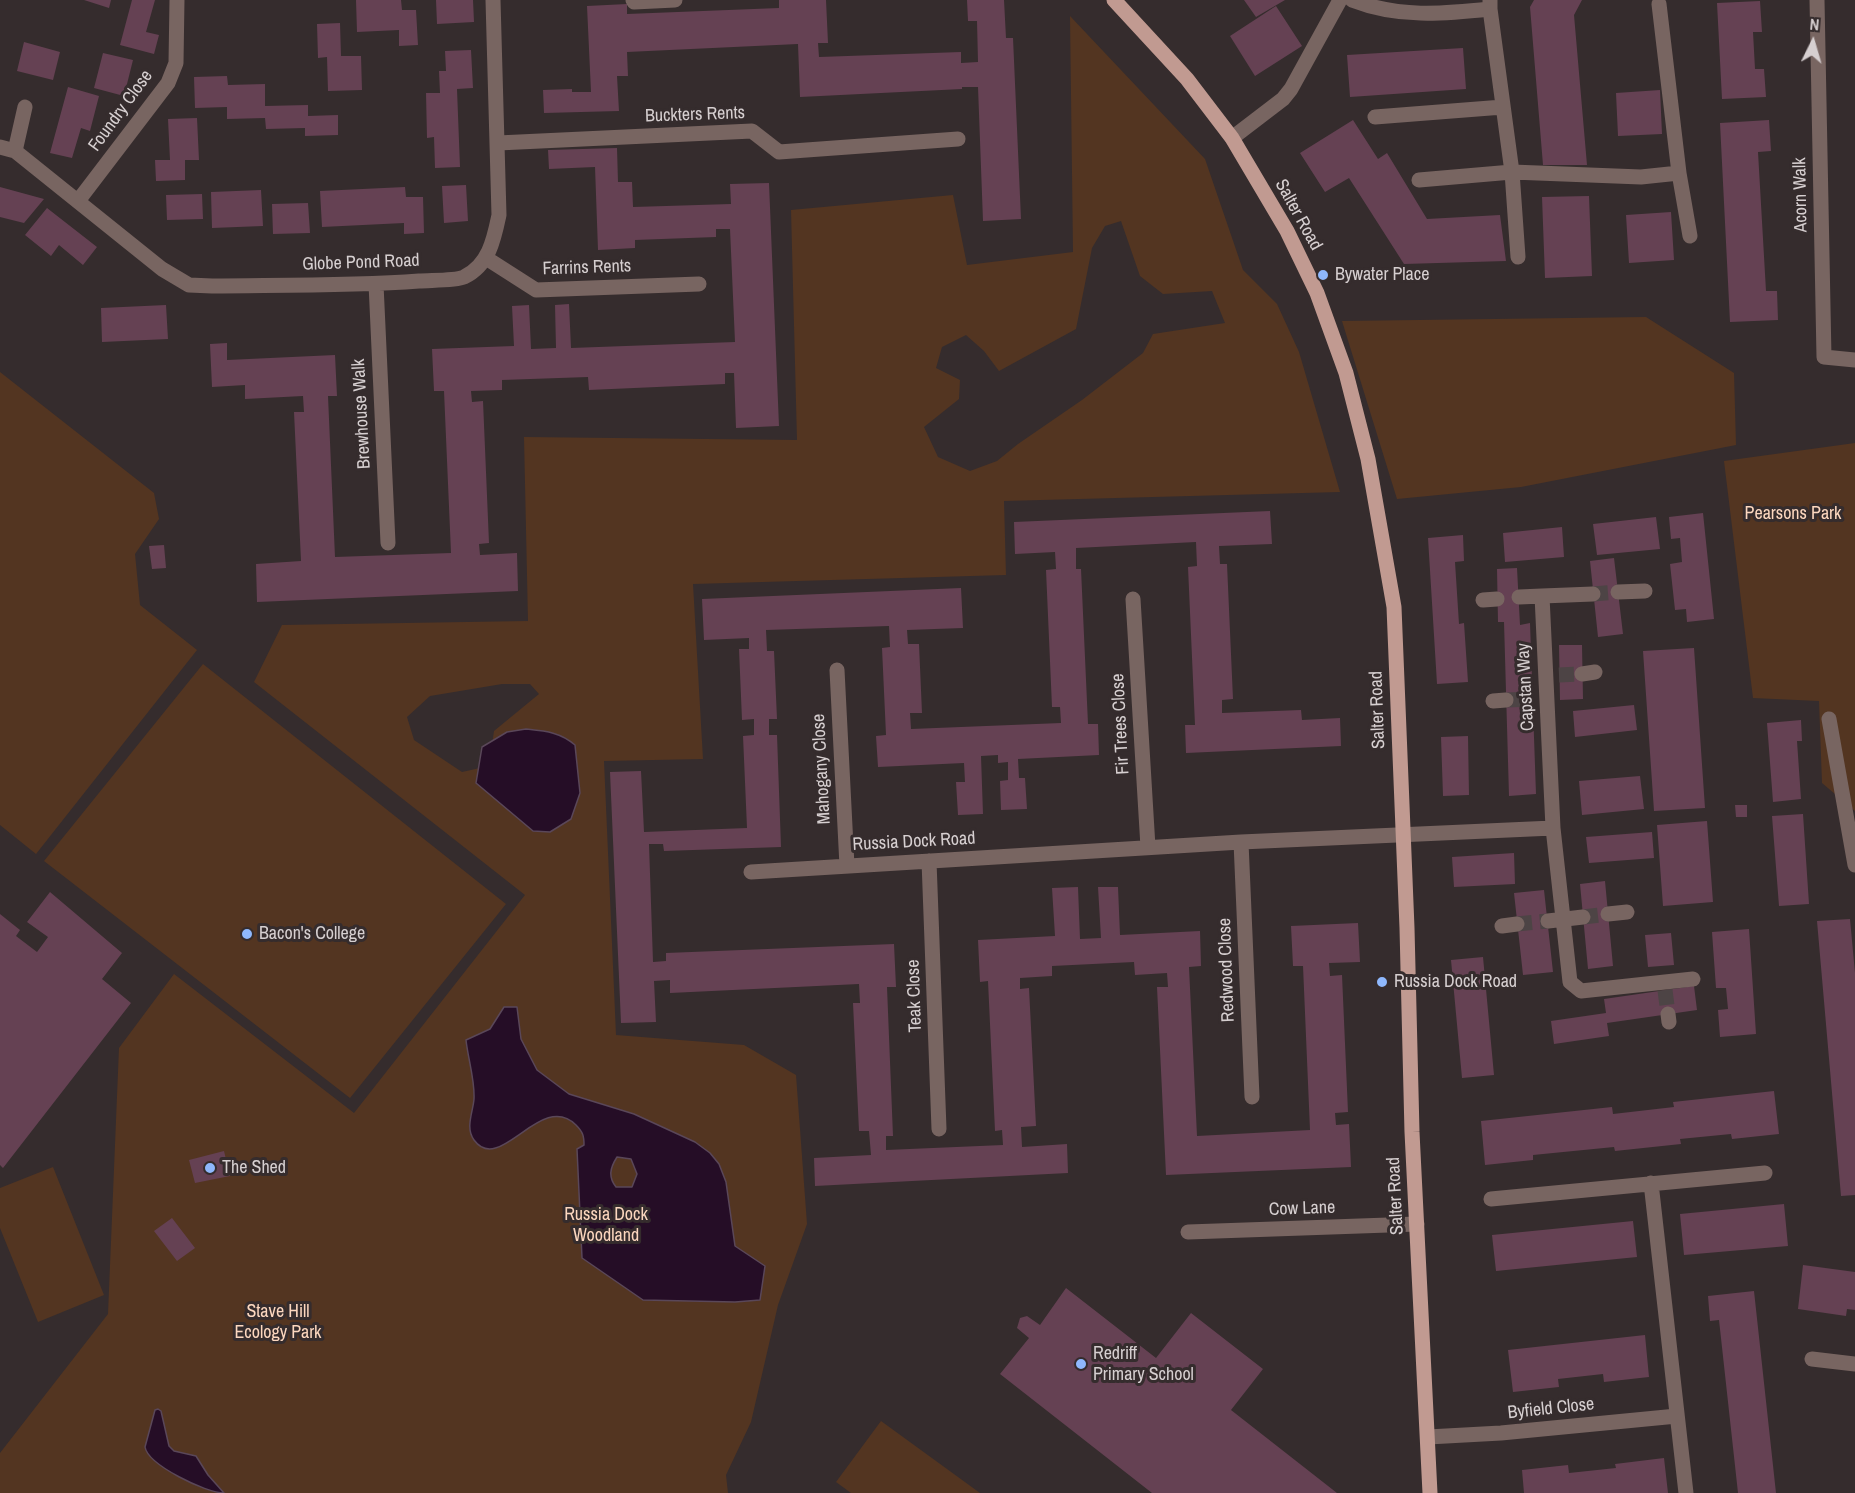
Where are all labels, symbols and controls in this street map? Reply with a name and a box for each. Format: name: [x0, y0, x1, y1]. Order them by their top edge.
north arrow: [1783, 12, 1843, 72]
text: N: [1809, 13, 1820, 35]
street label: Foundry Close: [84, 66, 158, 156]
street label: Buckters Rents: [645, 102, 745, 128]
street label: Acorn Walk: [1790, 157, 1812, 233]
street label: Salter Road: [1270, 176, 1326, 254]
street label: Globe Pond Road: [302, 250, 420, 276]
street label: Farrins Rents: [542, 256, 632, 280]
place label: Bywater Place: [1335, 264, 1429, 286]
marker: Bywater Place: [1316, 268, 1330, 282]
street label: Brewhouse Walk: [348, 358, 376, 470]
park label: Pearsons Park: [1745, 503, 1841, 525]
street label: Capstan Way: [1513, 642, 1539, 732]
street label: Salter Road: [1366, 671, 1390, 749]
street label: Fir Trees Close: [1108, 673, 1134, 775]
street label: Mahogany Close: [808, 713, 836, 825]
street label: Russia Dock Road: [852, 828, 976, 856]
street label: Redwood Close: [1214, 918, 1240, 1022]
place label: Bacon's College: [259, 923, 365, 945]
marker: Bacon's College: [240, 927, 254, 941]
street label: Teak Close: [903, 959, 927, 1033]
place label: Russia Dock Road: [1394, 971, 1517, 993]
marker: Russia Dock Road: [1375, 975, 1389, 989]
place label: The Shed: [222, 1157, 286, 1179]
street label: Salter Road: [1383, 1157, 1409, 1235]
marker: The Shed: [203, 1161, 217, 1175]
street label: Cow Lane: [1268, 1197, 1336, 1221]
park label: Russia Dock Woodland: [564, 1204, 648, 1246]
park label: Stave Hill Ecology Park: [235, 1301, 321, 1344]
place label: Redriff Primary School: [1093, 1343, 1194, 1386]
marker: Redriff Primary School: [1074, 1357, 1088, 1371]
street label: Byfield Close: [1507, 1394, 1595, 1424]

